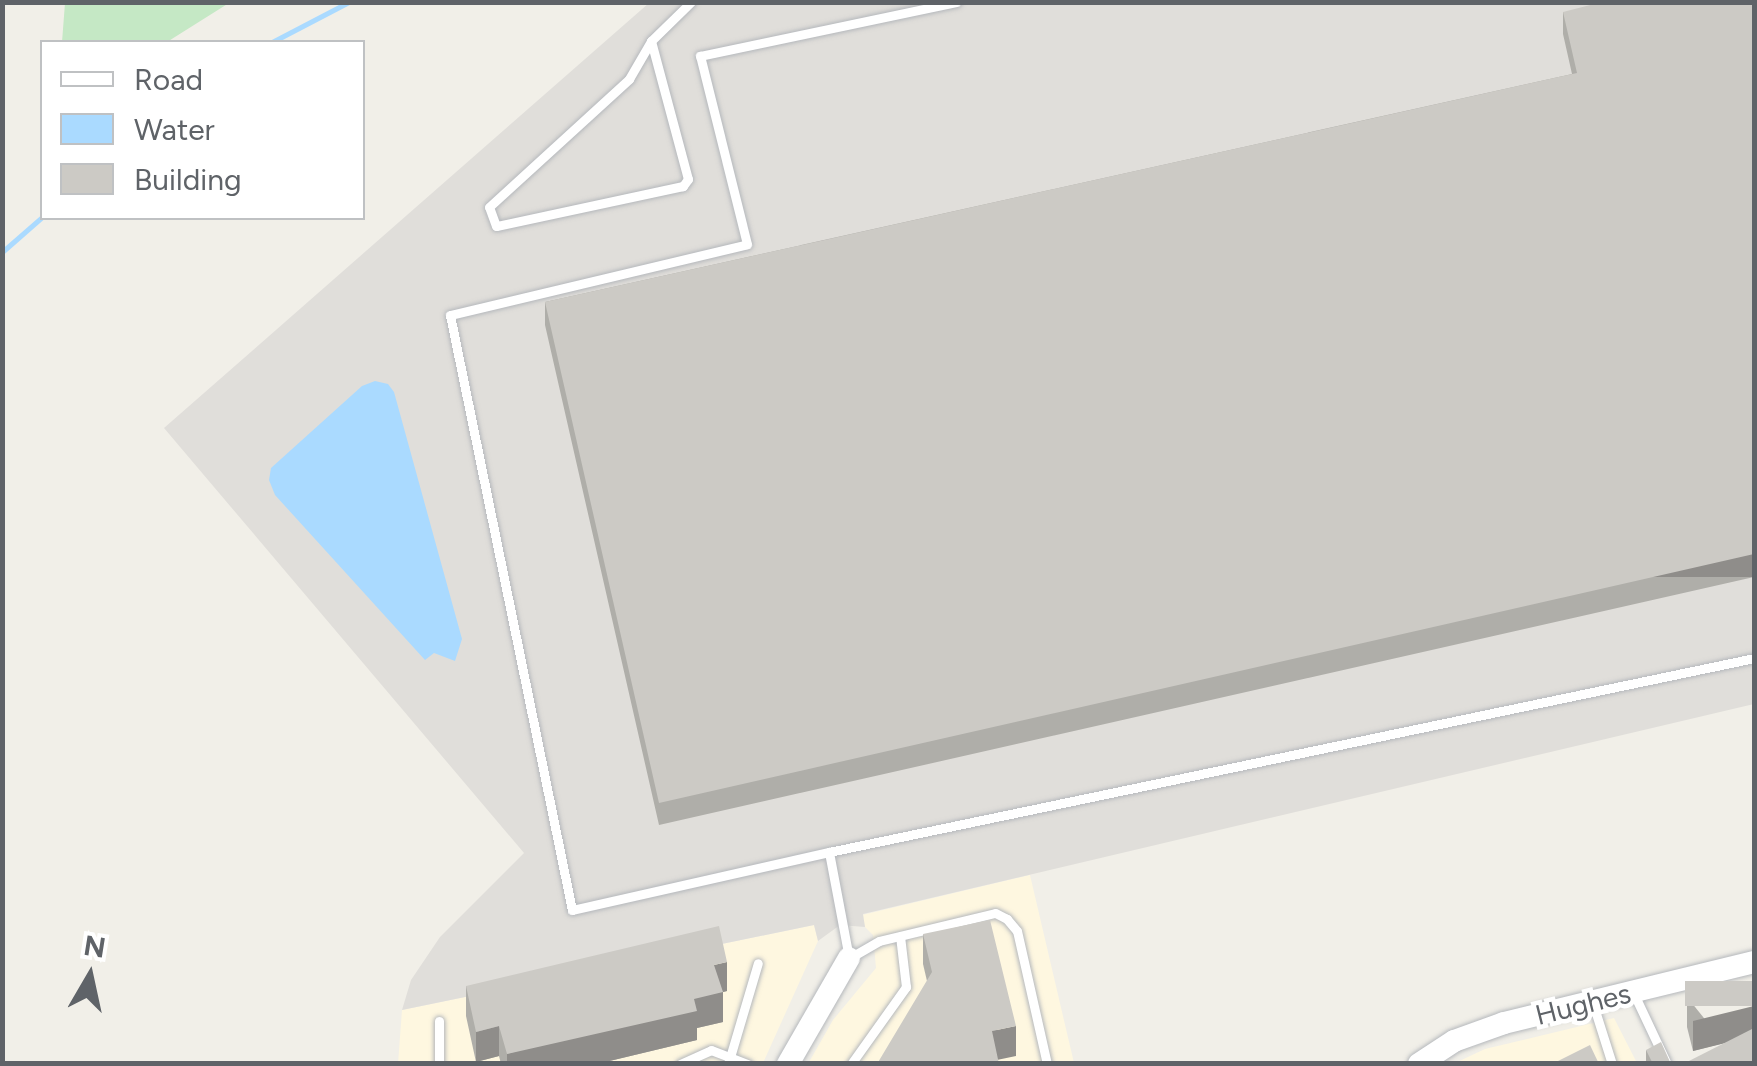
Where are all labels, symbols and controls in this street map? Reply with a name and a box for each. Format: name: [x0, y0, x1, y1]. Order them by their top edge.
legend: [40, 40, 365, 220]
text: Road: [134, 61, 203, 98]
text: Water: [134, 111, 215, 148]
text: Building: [134, 161, 242, 198]
north arrow: [40, 926, 140, 1026]
text: N: [81, 928, 108, 965]
street label: Hughes: [1532, 976, 1634, 1032]

